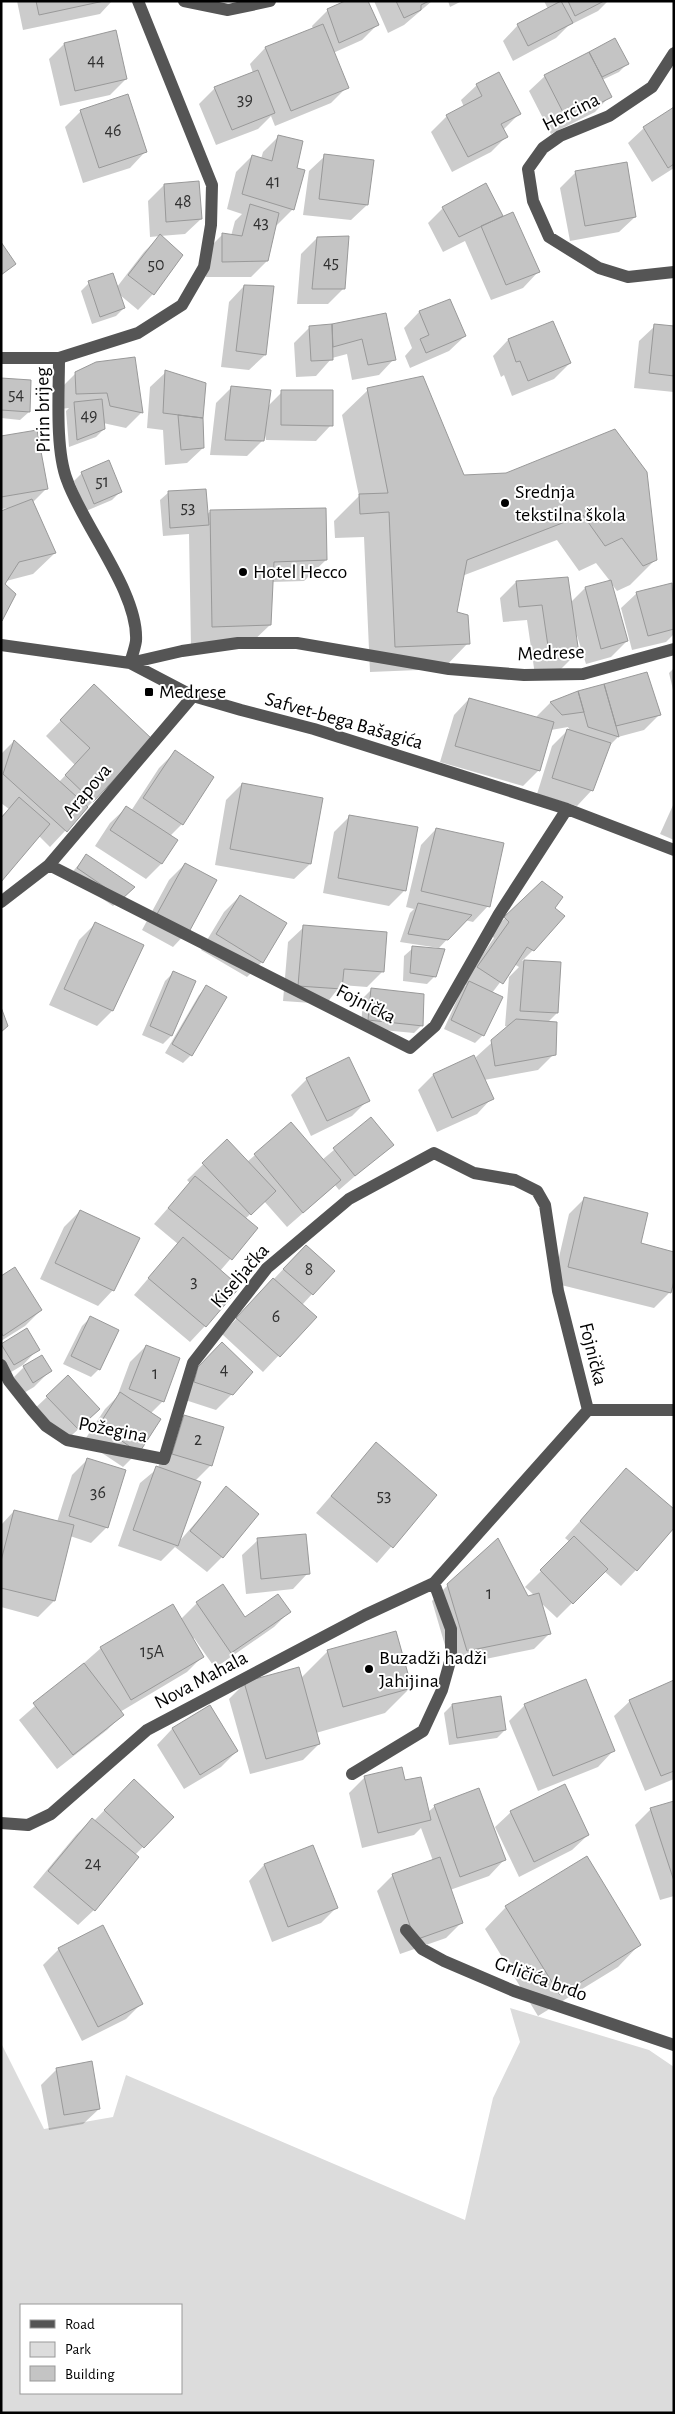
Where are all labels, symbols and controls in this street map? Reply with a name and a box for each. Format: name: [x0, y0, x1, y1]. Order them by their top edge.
house number: 44: [87, 52, 105, 70]
street label: Hercina: [539, 89, 603, 135]
house number: 39: [237, 91, 253, 109]
house number: 46: [104, 122, 122, 140]
house number: 41: [266, 173, 280, 191]
house number: 48: [174, 193, 192, 211]
house number: 43: [253, 214, 269, 232]
house number: 45: [323, 254, 339, 272]
house number: 50: [147, 256, 165, 274]
street label: Pirin brijeg: [32, 367, 54, 453]
house number: 54: [8, 386, 24, 404]
house number: 49: [80, 407, 98, 425]
house number: 51: [95, 473, 109, 491]
place label: Srednja tekstilna škola: [515, 482, 626, 525]
marker: Srednja tekstilna škola: [499, 497, 511, 509]
house number: 53: [181, 499, 195, 517]
place label: Hotel Hecco: [253, 562, 347, 582]
marker: Hotel Hecco: [237, 566, 249, 578]
street label: Medrese: [517, 642, 585, 664]
place label: Medrese: [159, 682, 226, 702]
marker: Medrese: [143, 686, 155, 698]
street label: Safvet-bega Bašagića: [263, 689, 425, 753]
street label: Arapova: [59, 760, 115, 822]
street label: Fojnička: [333, 981, 399, 1027]
street label: Kiseljačka: [207, 1240, 273, 1312]
house number: 8: [305, 1261, 313, 1279]
house number: 3: [190, 1273, 198, 1291]
house number: 6: [272, 1308, 280, 1326]
street label: Fojnička: [576, 1321, 610, 1387]
house number: 4: [220, 1361, 229, 1379]
house number: 1: [152, 1365, 158, 1383]
street label: Požegina: [77, 1413, 149, 1447]
house number: 2: [194, 1431, 202, 1449]
house number: 36: [90, 1484, 106, 1502]
house number: 53: [377, 1487, 391, 1505]
house number: 1: [486, 1585, 492, 1603]
house number: 15A: [140, 1643, 165, 1661]
street label: Nova Mahala: [151, 1647, 251, 1713]
place label: Buzadži hadži Jahijina: [379, 1648, 487, 1691]
marker: Buzadži hadži Jahijina: [363, 1663, 375, 1675]
house number: 24: [85, 1855, 102, 1873]
street label: Grličića brdo: [492, 1953, 590, 2005]
legend: [20, 2304, 182, 2394]
text: Road: [65, 2317, 95, 2332]
text: Park: [65, 2342, 91, 2357]
text: Building: [65, 2367, 115, 2382]

